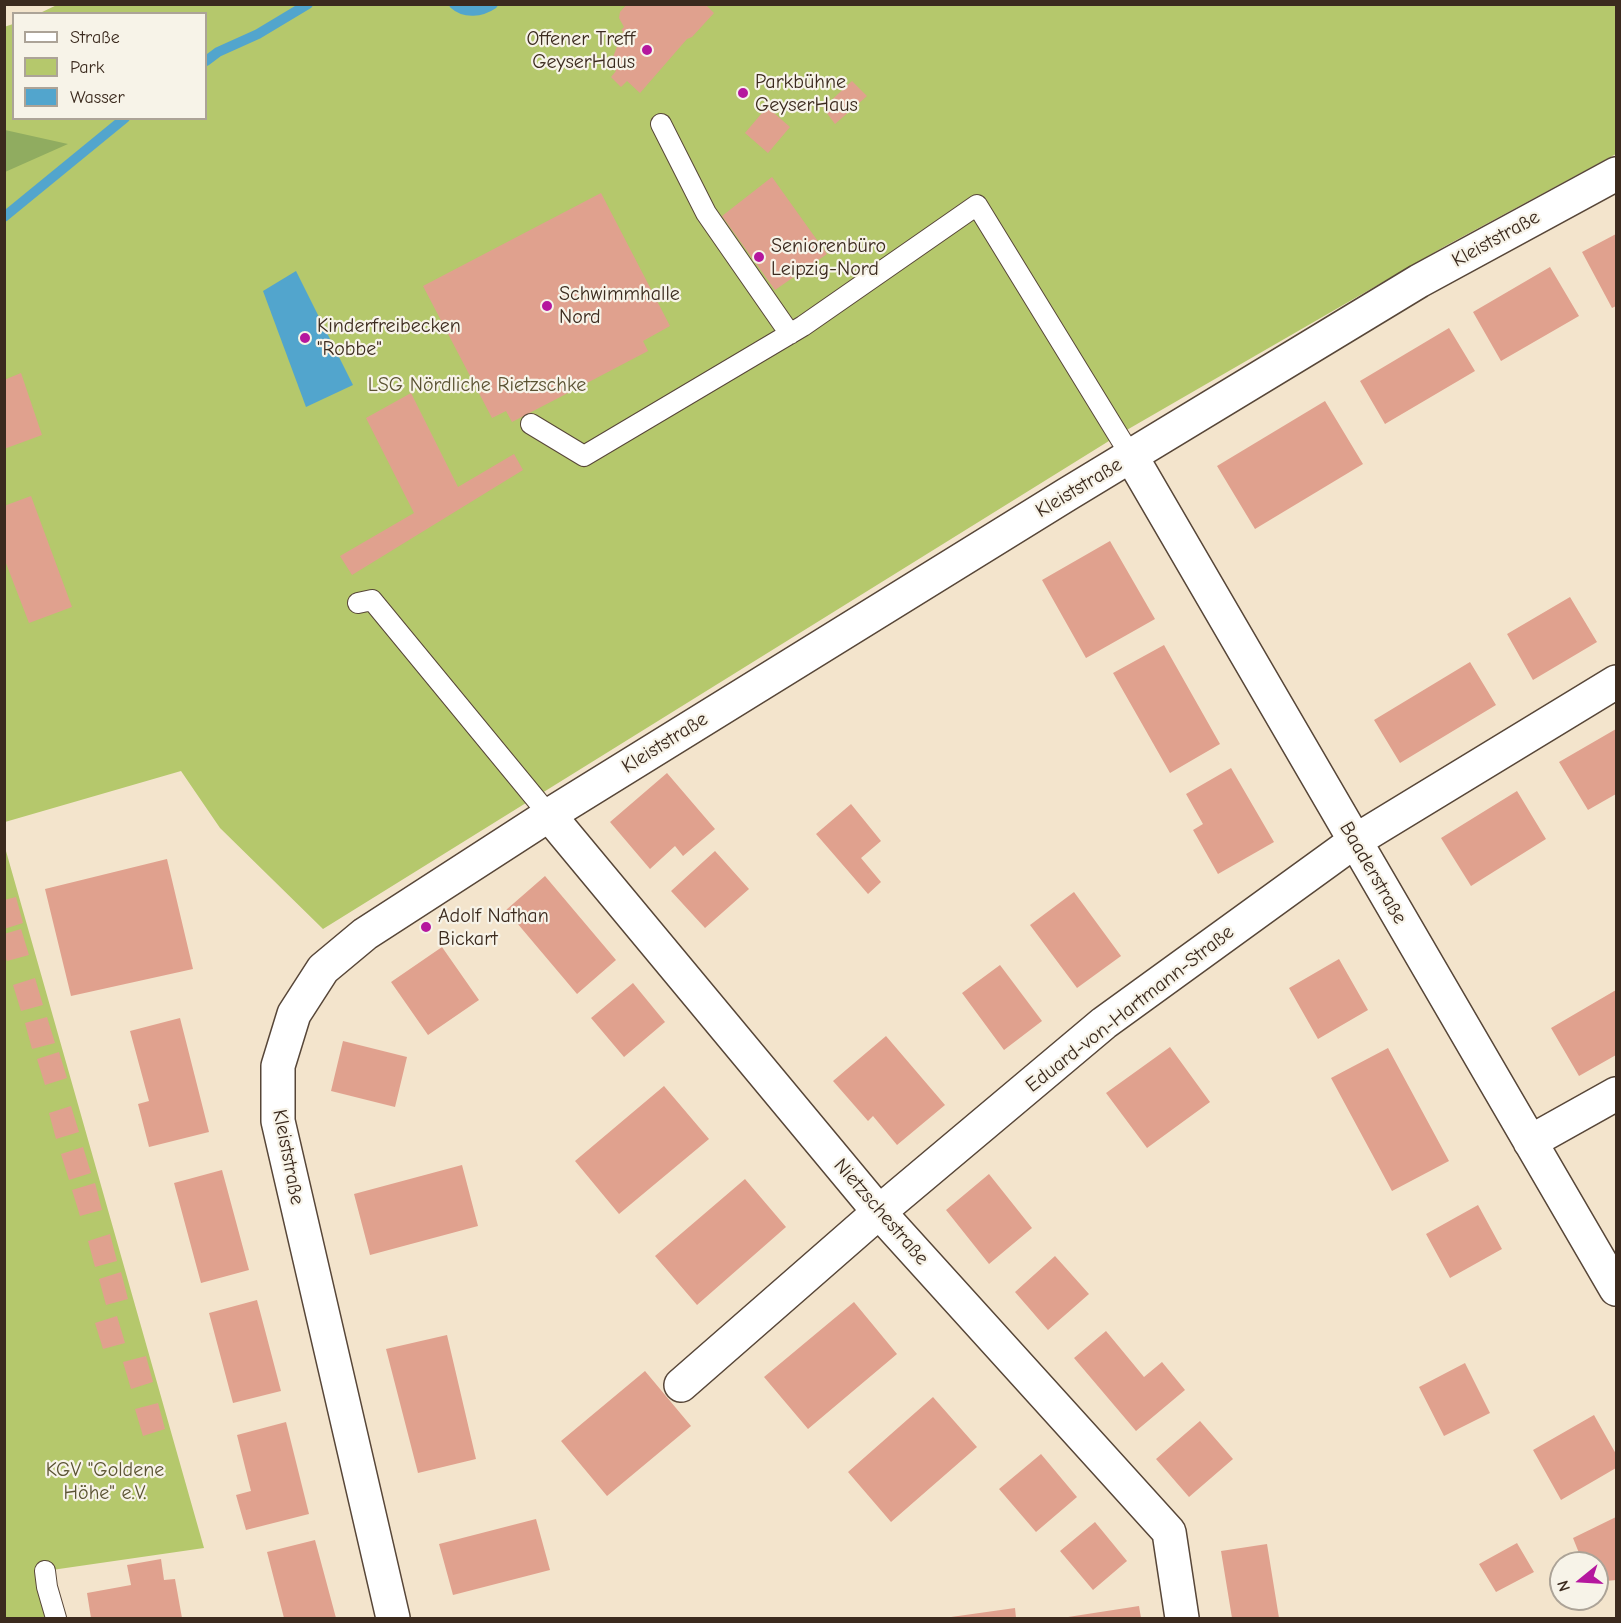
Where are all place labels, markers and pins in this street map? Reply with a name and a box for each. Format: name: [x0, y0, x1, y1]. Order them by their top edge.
place label: Offener Treff GeyserHaus: [526, 27, 635, 74]
marker: Offener Treff GeyserHaus: [640, 43, 654, 57]
place label: Parkbühne GeyserHaus: [755, 70, 858, 117]
marker: Parkbühne GeyserHaus: [736, 86, 750, 100]
place label: Seniorenbüro Leipzig-Nord: [771, 234, 886, 281]
marker: Seniorenbüro Leipzig-Nord: [752, 250, 766, 264]
place label: Schwimmhalle Nord: [559, 282, 680, 329]
marker: Schwimmhalle Nord: [540, 299, 554, 313]
place label: Kinderfreibecken "Robbe": [317, 314, 461, 361]
marker: Kinderfreibecken "Robbe": [298, 331, 312, 345]
place label: Adolf Nathan Bickart: [438, 904, 549, 951]
marker: Adolf Nathan Bickart: [419, 920, 433, 934]

